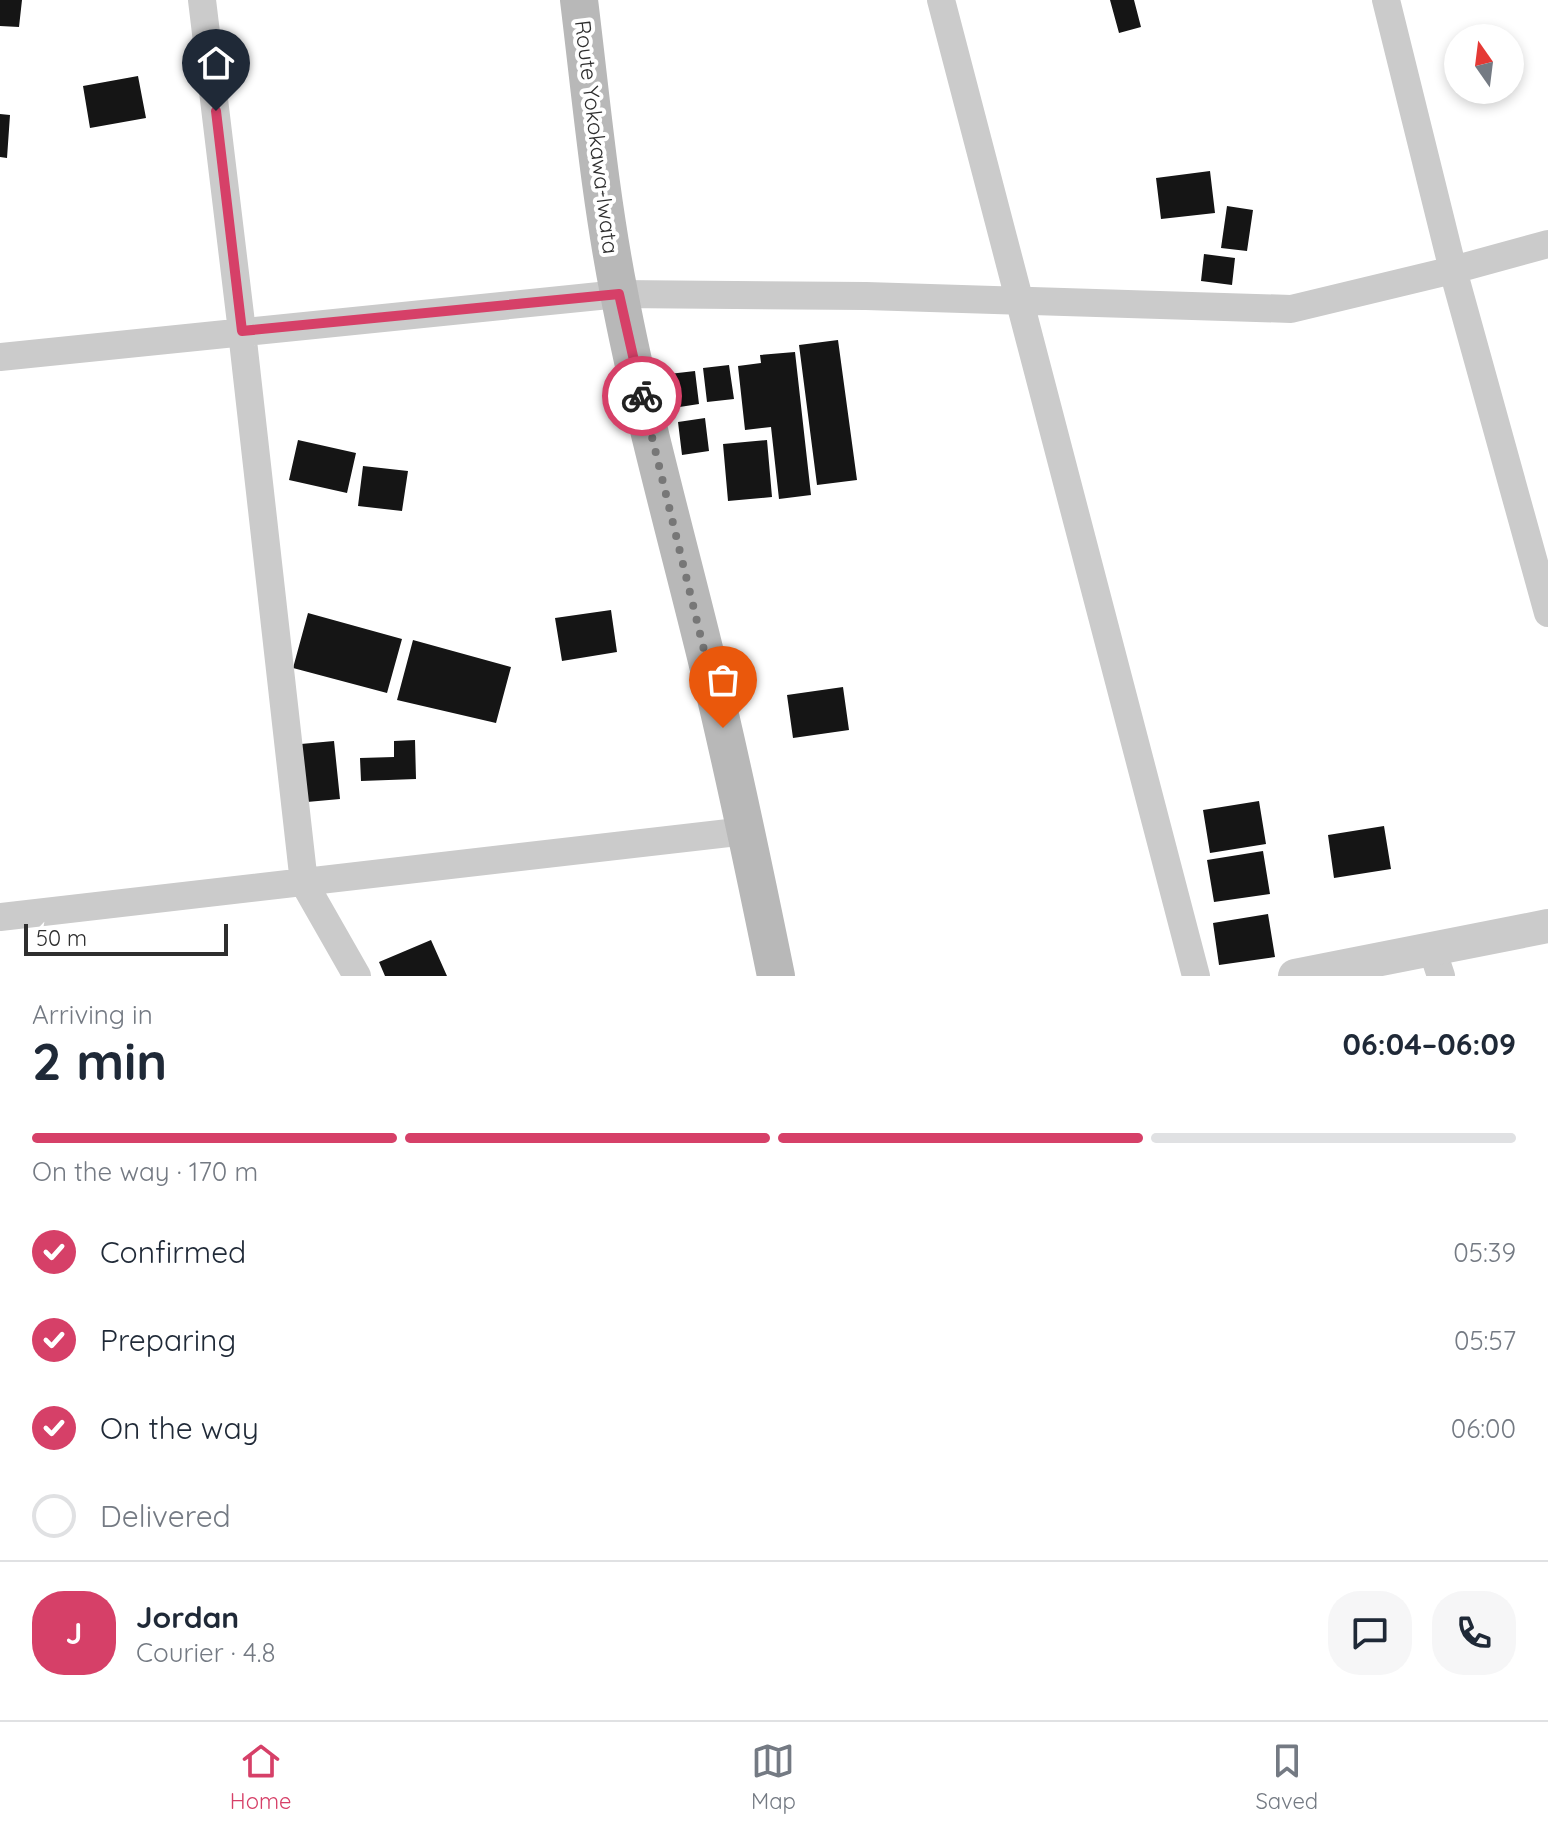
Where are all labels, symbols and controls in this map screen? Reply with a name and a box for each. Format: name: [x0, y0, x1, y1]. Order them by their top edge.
street label: Route Yokokawa-Iwata: [569, 19, 625, 255]
north arrow: [1444, 24, 1524, 104]
map controls: [1444, 24, 1524, 104]
pin: [182, 29, 250, 111]
icon: home: [194, 41, 238, 85]
courier: [602, 356, 682, 436]
icon: bike: [620, 374, 664, 418]
pin: [689, 646, 757, 728]
icon: bag: [701, 658, 745, 702]
scale bar: [24, 920, 228, 956]
text: 50 m: [36, 924, 87, 952]
text: Arriving in: [32, 998, 153, 1031]
text: 06:04–06:09: [1343, 1025, 1516, 1063]
text: 2 min: [32, 1028, 167, 1093]
text: On the way · 170 m: [32, 1155, 258, 1188]
icon: check: [32, 1230, 76, 1274]
text: Confirmed: [100, 1233, 246, 1271]
text: 05:39: [1453, 1236, 1516, 1269]
icon: check: [32, 1318, 76, 1362]
text: Preparing: [100, 1321, 236, 1359]
text: 05:57: [1454, 1324, 1516, 1357]
icon: check: [32, 1406, 76, 1450]
text: On the way: [100, 1409, 259, 1447]
text: 06:00: [1451, 1412, 1516, 1445]
text: Delivered: [100, 1497, 231, 1535]
button: chat: [1328, 1591, 1412, 1675]
button: phone: [1432, 1591, 1516, 1675]
text: Jordan: [136, 1598, 239, 1636]
text: J: [66, 1614, 82, 1652]
text: Courier · 4.8: [136, 1636, 275, 1669]
tab: Home: [230, 1739, 291, 1815]
tab: Map: [751, 1739, 796, 1815]
tab: Saved: [1255, 1739, 1318, 1815]

